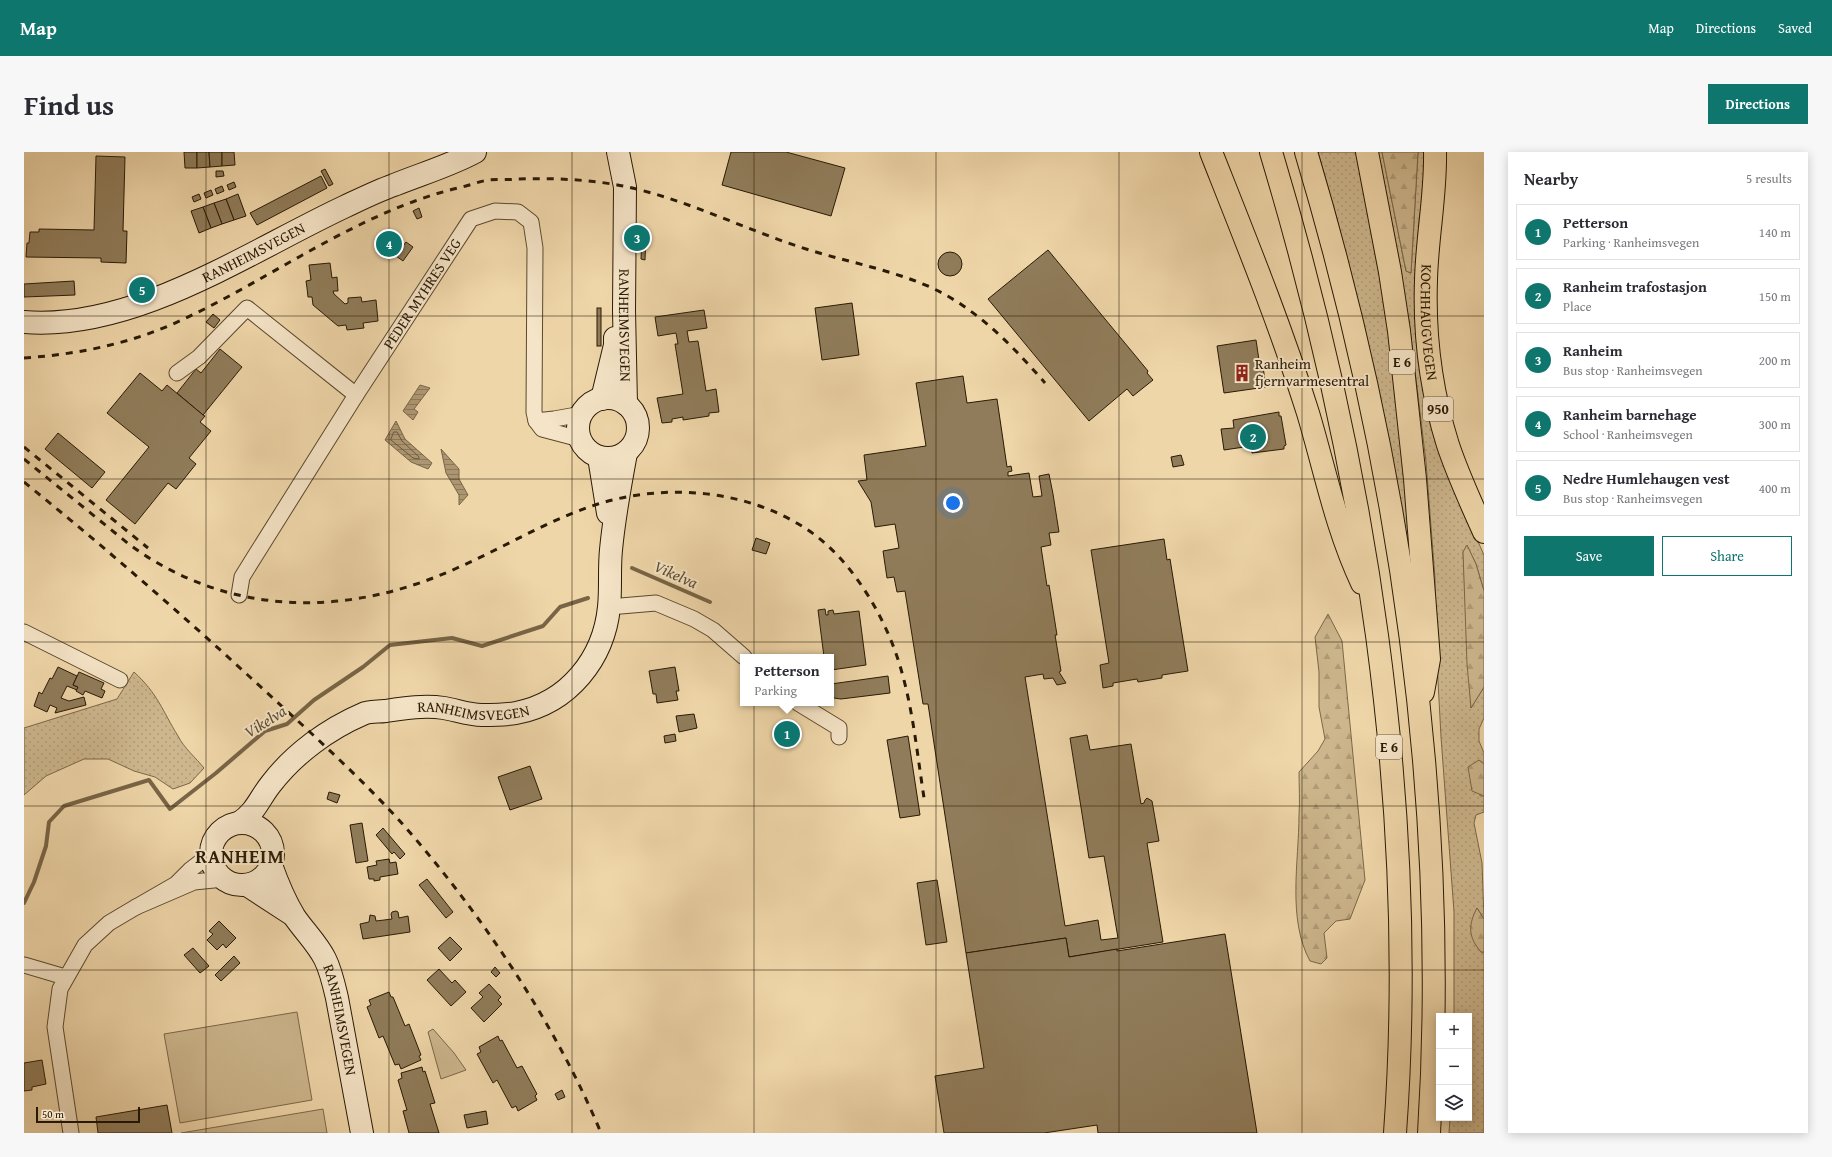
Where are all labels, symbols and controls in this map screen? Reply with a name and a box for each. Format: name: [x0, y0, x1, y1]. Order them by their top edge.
text: Map: [20, 14, 57, 42]
text: Map: [1648, 18, 1674, 38]
text: Directions: [1696, 18, 1756, 38]
text: Saved: [1778, 18, 1812, 38]
text: Find us: [24, 84, 114, 125]
button: Directions: [1708, 84, 1808, 124]
text: Nearby: [1524, 166, 1578, 191]
text: 5 results: [1746, 169, 1792, 188]
text: Petterson: [1563, 212, 1628, 233]
street label: RANHEIMSVEGEN: [198, 217, 309, 287]
pin: 3: [624, 223, 650, 253]
text: 1: [1535, 223, 1541, 242]
text: 140 m: [1759, 223, 1791, 242]
pin: 4: [376, 229, 402, 259]
text: Parking · Ranheimsvegen: [1563, 233, 1699, 252]
street label: PEDER MYHRES VEG: [378, 234, 466, 353]
street label: KOCHHAUGVEGEN: [1416, 264, 1443, 382]
street label: RANHEIMSVEGEN: [614, 269, 637, 382]
pin: 5: [129, 275, 155, 305]
text: Ranheim trafostasjon: [1563, 276, 1707, 297]
text: 2: [1535, 287, 1541, 306]
text: 150 m: [1759, 287, 1791, 306]
text: Place: [1563, 297, 1592, 316]
text: Ranheim: [1563, 340, 1623, 361]
road number: E 6: [1389, 350, 1415, 374]
text: 3: [1535, 351, 1541, 370]
text: 200 m: [1759, 351, 1791, 370]
place label: Ranheim fjernvarmesentral: [1255, 353, 1369, 391]
text: Bus stop · Ranheimsvegen: [1563, 361, 1703, 380]
building icon: Ranheim fjernvarmesentral: [1232, 363, 1252, 383]
road number: 950: [1423, 397, 1453, 421]
text: Ranheim barnehage: [1563, 404, 1697, 425]
text: 4: [1535, 415, 1541, 434]
text: 300 m: [1759, 415, 1791, 434]
pin: 2: [1240, 422, 1266, 452]
text: School · Ranheimsvegen: [1563, 425, 1693, 444]
text: Nedre Humlehaugen vest: [1563, 468, 1730, 489]
text: 5: [1535, 479, 1541, 498]
text: 400 m: [1759, 479, 1791, 498]
text: Bus stop · Ranheimsvegen: [1563, 489, 1703, 508]
your location: [943, 493, 963, 513]
button: Save: [1524, 536, 1654, 576]
button: Share: [1662, 536, 1792, 576]
water label: Vikelva: [650, 554, 702, 595]
popup: [740, 654, 834, 706]
text: Petterson: [755, 660, 820, 681]
text: Parking: [755, 681, 797, 700]
street label: RANHEIMSVEGEN: [417, 696, 532, 725]
water label: Vikelva: [239, 698, 291, 743]
pin: 1: [774, 719, 800, 749]
road number: E 6: [1376, 735, 1402, 759]
district label: RANHEIM: [195, 842, 285, 870]
street label: RANHEIMSVEGEN: [318, 961, 362, 1077]
map controls: [1436, 1013, 1472, 1121]
button: +: [1436, 1013, 1472, 1049]
button: −: [1436, 1049, 1472, 1085]
button: layers: [1436, 1085, 1472, 1121]
scale bar: [36, 1105, 140, 1124]
text: 50 m: [42, 1106, 64, 1122]

